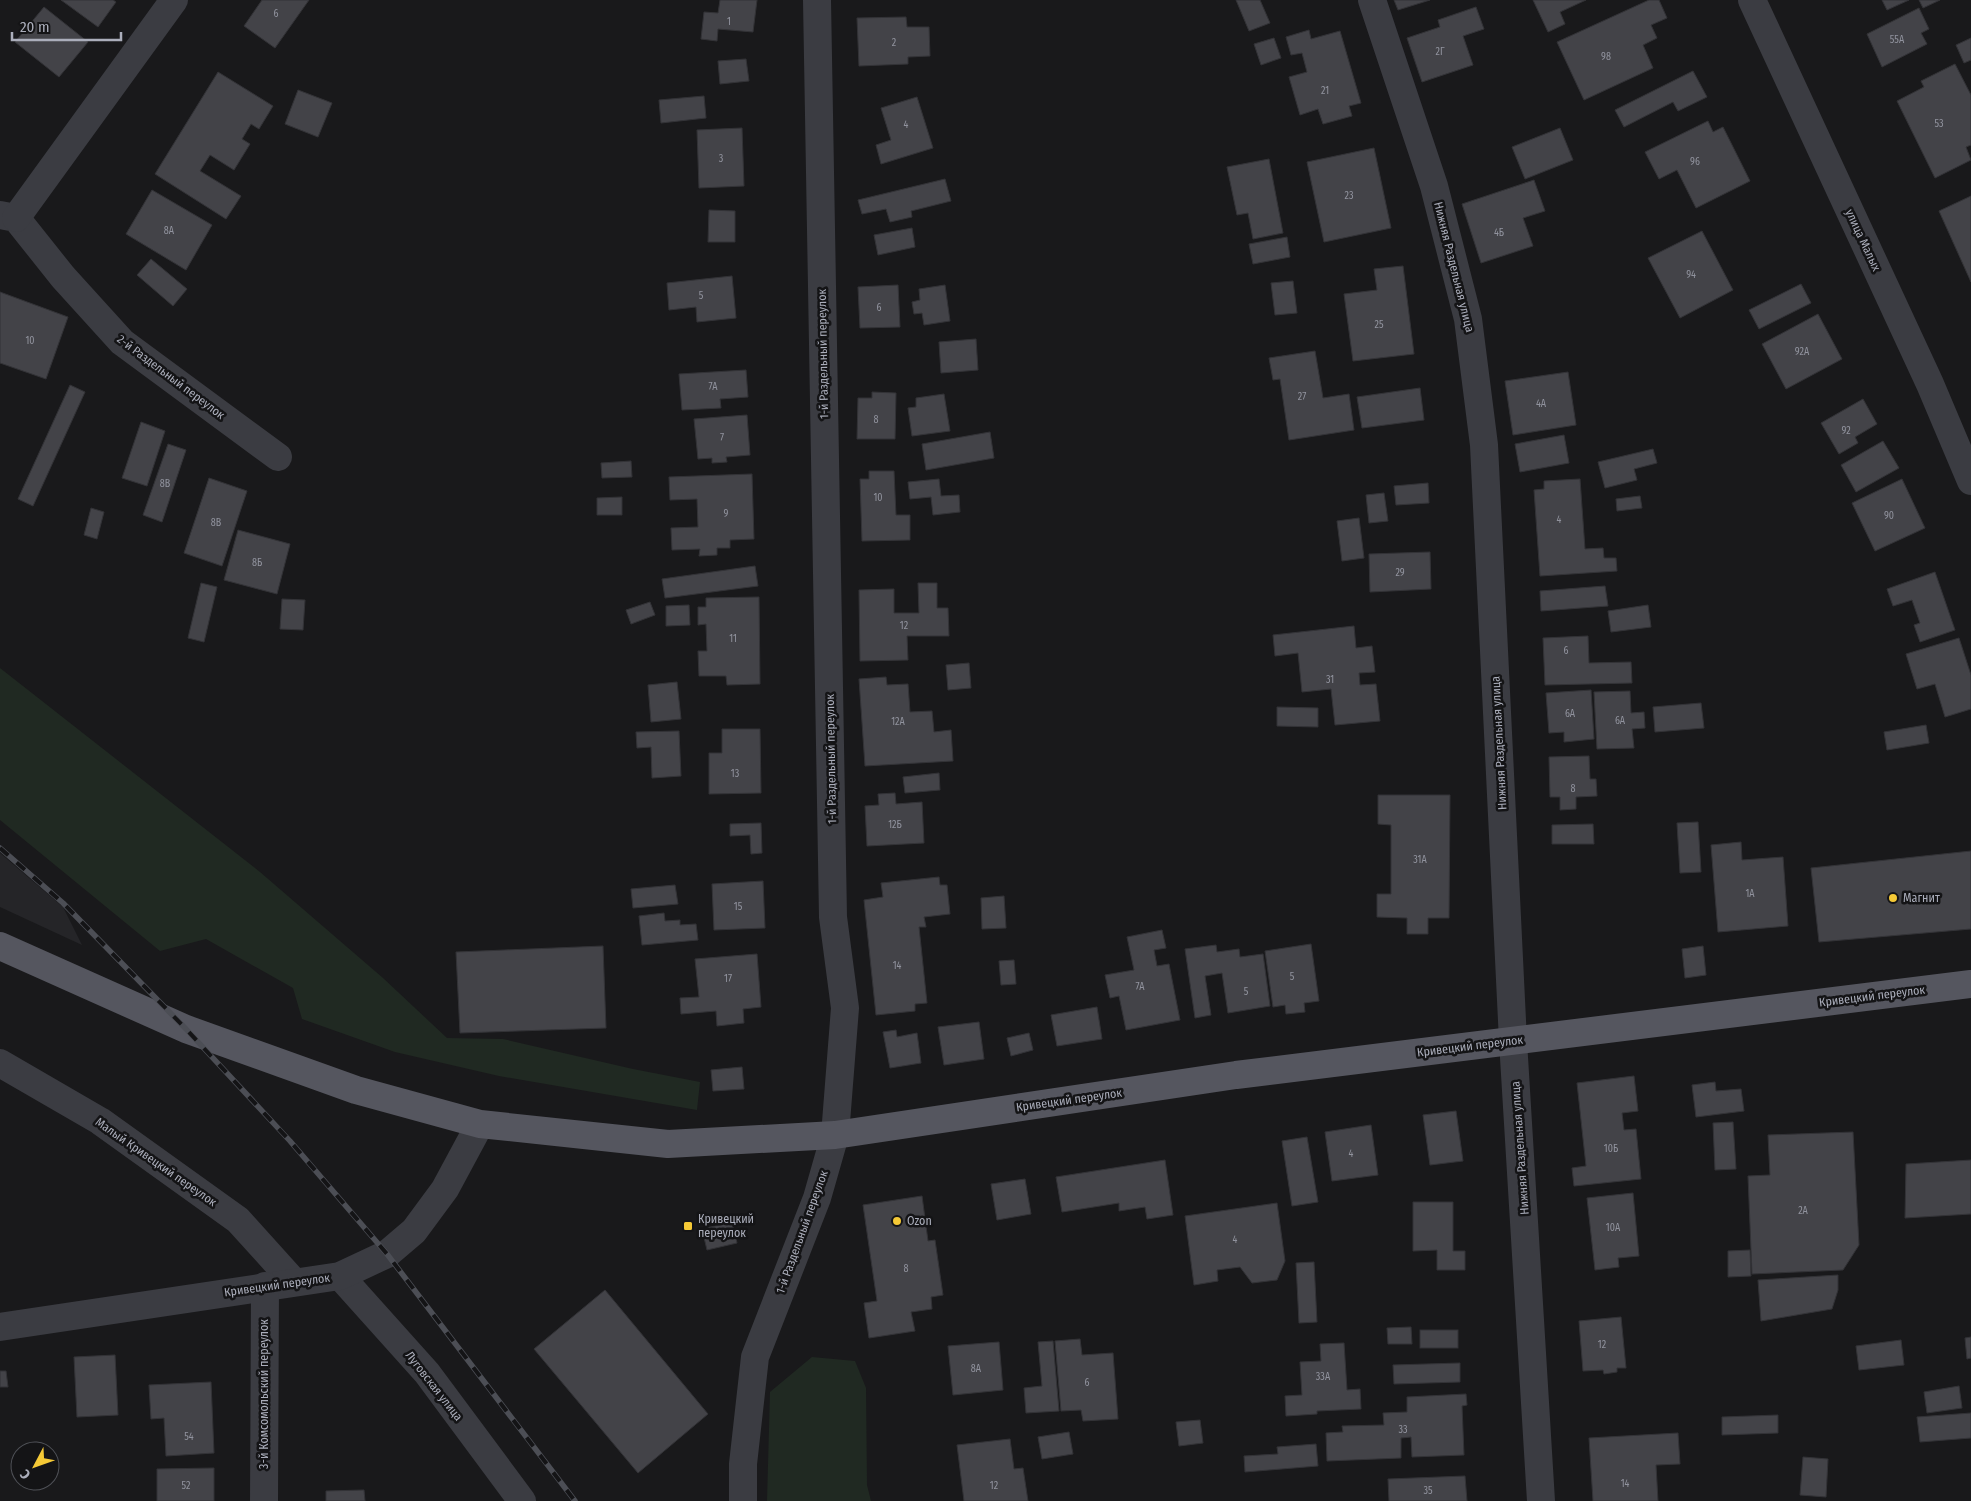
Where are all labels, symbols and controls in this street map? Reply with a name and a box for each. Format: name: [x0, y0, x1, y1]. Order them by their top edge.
house number: 6: [274, 8, 279, 20]
scale bar: [12, 10, 121, 42]
house number: 1: [727, 16, 731, 28]
text: 20 m: [20, 18, 50, 36]
house number: 55А: [1890, 34, 1905, 46]
house number: 2: [892, 37, 897, 49]
house number: 2Г: [1435, 46, 1445, 58]
house number: 98: [1601, 51, 1611, 63]
house number: 21: [1321, 85, 1329, 97]
house number: 53: [1934, 118, 1944, 130]
house number: 4: [904, 119, 909, 131]
house number: 3: [719, 153, 724, 165]
house number: 96: [1690, 156, 1700, 168]
house number: 23: [1345, 190, 1354, 202]
street label: Нижняя Раздельная улица: [1431, 200, 1477, 334]
street label: улица Малых: [1843, 207, 1884, 274]
house number: 8А: [164, 225, 175, 237]
house number: 4Б: [1494, 227, 1504, 239]
house number: 94: [1686, 269, 1696, 281]
street label: 1-й Раздельный переулок: [815, 288, 831, 419]
house number: 5: [699, 290, 704, 302]
house number: 6: [877, 302, 882, 314]
house number: 25: [1375, 319, 1384, 331]
street label: 2-й Раздельный переулок: [115, 332, 228, 422]
house number: 10: [25, 335, 35, 347]
house number: 92А: [1795, 346, 1810, 358]
house number: 7А: [708, 381, 718, 393]
house number: 27: [1298, 391, 1306, 403]
house number: 4А: [1536, 398, 1547, 410]
house number: 8: [874, 414, 879, 426]
house number: 92: [1841, 425, 1851, 437]
house number: 7: [720, 432, 724, 444]
house number: 8В: [160, 478, 171, 490]
house number: 10: [873, 492, 883, 504]
house number: 9: [724, 508, 729, 520]
house number: 90: [1884, 510, 1894, 522]
house number: 4: [1557, 514, 1562, 526]
house number: 8В: [211, 517, 222, 529]
house number: 8Б: [252, 557, 262, 569]
house number: 29: [1395, 567, 1405, 579]
house number: 12: [900, 620, 909, 632]
house number: 11: [729, 633, 737, 645]
house number: 6: [1564, 645, 1569, 657]
house number: 31: [1326, 674, 1334, 686]
street label: Нижняя Раздельная улица: [1488, 676, 1509, 810]
street label: 1-й Раздельный переулок: [823, 693, 839, 824]
house number: 6А: [1565, 708, 1576, 720]
house number: 6А: [1615, 715, 1626, 727]
house number: 12А: [891, 716, 906, 728]
house number: 13: [731, 768, 740, 780]
house number: 8: [1571, 783, 1576, 795]
house number: 12Б: [888, 819, 902, 831]
house number: 31А: [1413, 854, 1427, 866]
house number: 1А: [1745, 888, 1755, 900]
place label: Магнит: [1903, 891, 1940, 905]
marker: Магнит: [1887, 892, 1899, 904]
house number: 15: [734, 901, 743, 913]
house number: 14: [893, 960, 902, 972]
house number: 5: [1290, 971, 1295, 983]
house number: 17: [724, 973, 732, 985]
house number: 7А: [1135, 981, 1145, 993]
street label: Кривецкий переулок: [1818, 983, 1926, 1009]
house number: 5: [1244, 986, 1249, 998]
street label: Кривецкий переулок: [1416, 1033, 1524, 1059]
street label: Нижняя Раздельная улица: [1508, 1081, 1532, 1215]
street label: Кривецкий переулок: [1015, 1086, 1123, 1114]
street label: Малый Кривецкий переулок: [93, 1115, 220, 1209]
house number: 10Б: [1604, 1143, 1618, 1155]
house number: 4: [1349, 1148, 1354, 1160]
street label: 1-й Раздельный переулок: [773, 1168, 831, 1296]
house number: 2А: [1798, 1205, 1809, 1217]
place label: Кривецкий переулок: [698, 1212, 754, 1240]
place label: Ozon: [907, 1214, 932, 1228]
marker: Ozon: [891, 1215, 903, 1227]
marker: Кривецкий переулок: [682, 1220, 694, 1232]
house number: 10А: [1606, 1222, 1621, 1234]
house number: 4: [1233, 1234, 1238, 1246]
house number: 8: [904, 1263, 909, 1275]
street label: Кривецкий переулок: [223, 1271, 331, 1299]
street label: 3-й Комсомольский переулок: [257, 1319, 271, 1469]
house number: 12: [1598, 1339, 1607, 1351]
street label: Луговская улица: [403, 1348, 466, 1424]
house number: 8А: [971, 1363, 982, 1375]
house number: 33А: [1316, 1371, 1331, 1383]
house number: 6: [1085, 1377, 1090, 1389]
house number: 33: [1398, 1424, 1408, 1436]
house number: 54: [184, 1431, 194, 1443]
north arrow: [10, 1441, 60, 1491]
text: С: [16, 1465, 34, 1483]
house number: 14: [1621, 1478, 1630, 1490]
house number: 52: [182, 1480, 191, 1492]
house number: 12: [990, 1480, 999, 1492]
house number: 35: [1423, 1485, 1433, 1497]

